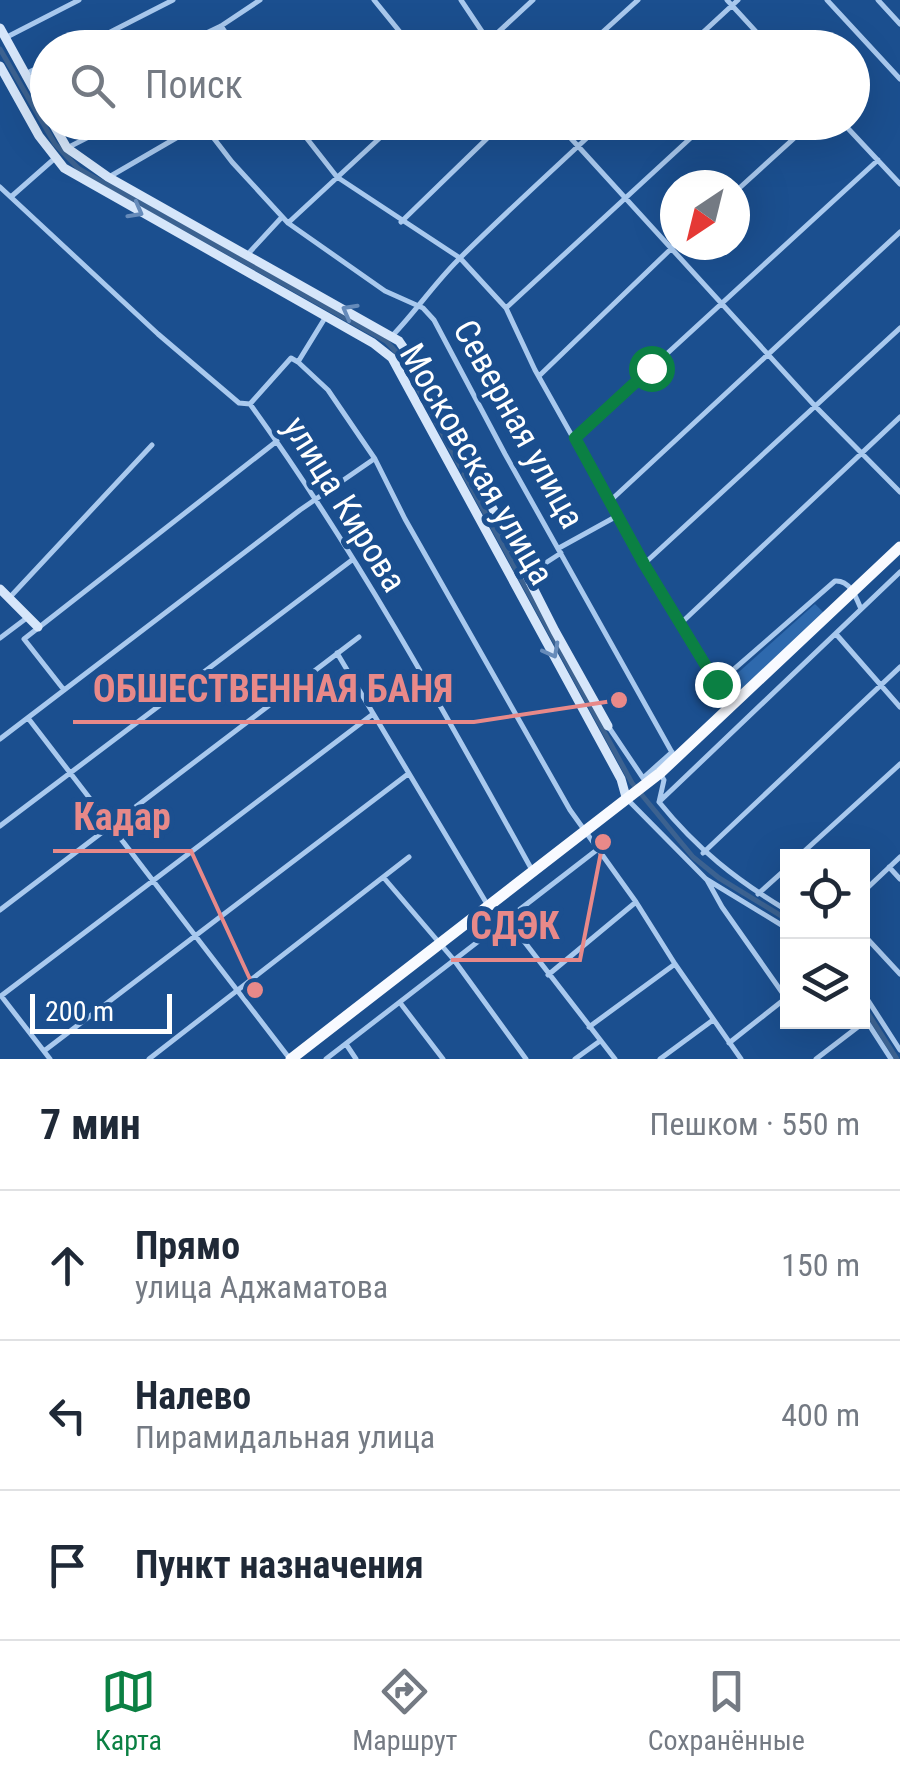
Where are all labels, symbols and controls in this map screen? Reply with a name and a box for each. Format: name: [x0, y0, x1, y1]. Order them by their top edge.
search box: [30, 30, 870, 140]
icon: search: [65, 58, 120, 113]
text: Поиск: [145, 63, 243, 107]
north arrow: [660, 170, 750, 260]
one-way arrow: [126, 199, 144, 218]
one-way arrow: [342, 304, 360, 324]
street label: Северная улица: [444, 313, 593, 536]
street label: Московская улица: [391, 337, 562, 592]
route start: [629, 346, 675, 392]
street label: улица Кирова: [274, 409, 415, 600]
one-way arrow: [539, 641, 559, 659]
callout: ОБШЕСТВЕННАЯ БАНЯ: [73, 654, 474, 722]
route end: [695, 662, 741, 708]
text: ОБШЕСТВЕННАЯ БАНЯ: [93, 667, 453, 711]
callout: Кадар: [53, 783, 191, 851]
text: Кадар: [73, 795, 171, 839]
map controls: [780, 849, 870, 1029]
button: locate: [780, 849, 870, 939]
callout: СДЭК: [451, 892, 580, 960]
text: СДЭК: [470, 904, 560, 948]
button: layers: [780, 939, 870, 1029]
scale bar: [30, 989, 172, 1034]
text: 200 m: [45, 995, 114, 1028]
text: 7 мин: [40, 1100, 141, 1149]
text: Пешком · 550 m: [650, 1105, 860, 1143]
text: Прямо: [135, 1224, 240, 1268]
icon: ahead: [40, 1238, 95, 1293]
text: 150 m: [781, 1246, 860, 1284]
text: улица Аджаматова: [135, 1268, 388, 1306]
text: Налево: [135, 1374, 251, 1418]
icon: left: [40, 1388, 95, 1443]
text: 400 m: [781, 1396, 860, 1434]
text: Пирамидальная улица: [135, 1418, 435, 1456]
icon: arrive: [40, 1538, 95, 1593]
text: Пункт назначения: [135, 1543, 424, 1587]
tab: Карта: [95, 1664, 162, 1757]
tab: Маршрут: [352, 1664, 458, 1757]
tab: Сохранённые: [648, 1664, 805, 1757]

